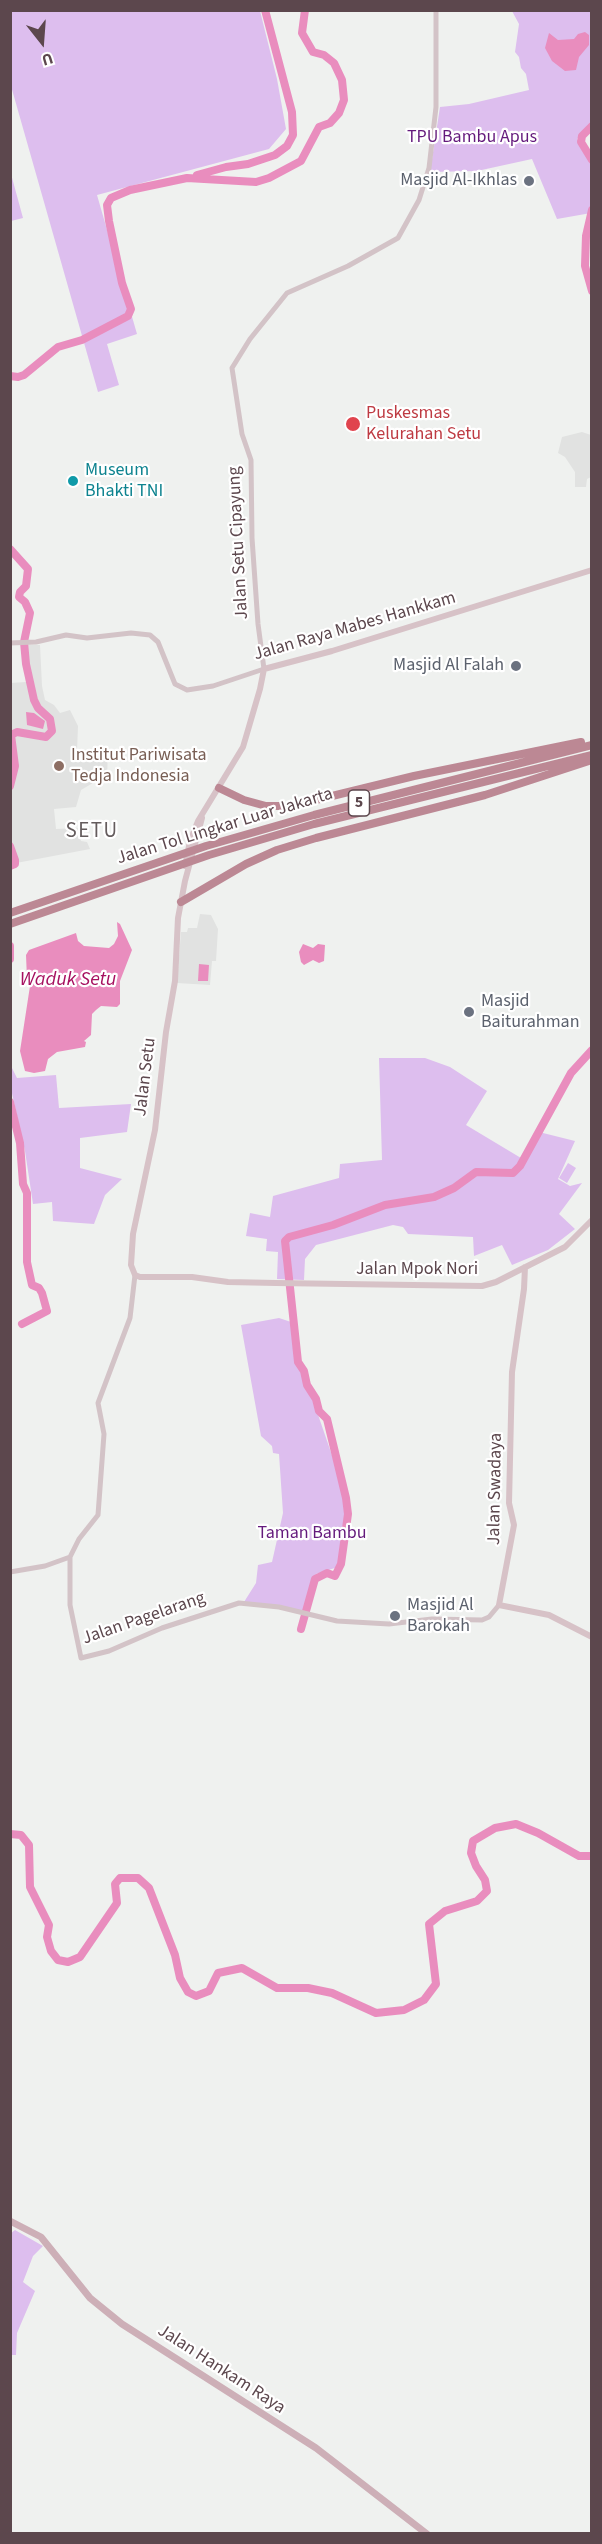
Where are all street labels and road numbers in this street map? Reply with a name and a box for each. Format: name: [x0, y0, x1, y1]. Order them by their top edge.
street label: Jalan Setu Cipayung: [224, 466, 254, 620]
street label: Jalan Raya Mabes Hankkam: [251, 588, 459, 666]
street label: Jalan Tol Lingkar Luar Jakarta: [114, 784, 336, 870]
road number: 5: [348, 790, 370, 816]
street label: Jalan Setu: [130, 1036, 162, 1118]
street label: Jalan Mpok Nori: [356, 1259, 478, 1281]
street label: Jalan Swadaya: [484, 1433, 508, 1545]
street label: Jalan Pagelarang: [80, 1588, 208, 1650]
street label: Jalan Hankam Raya: [153, 2321, 289, 2419]

